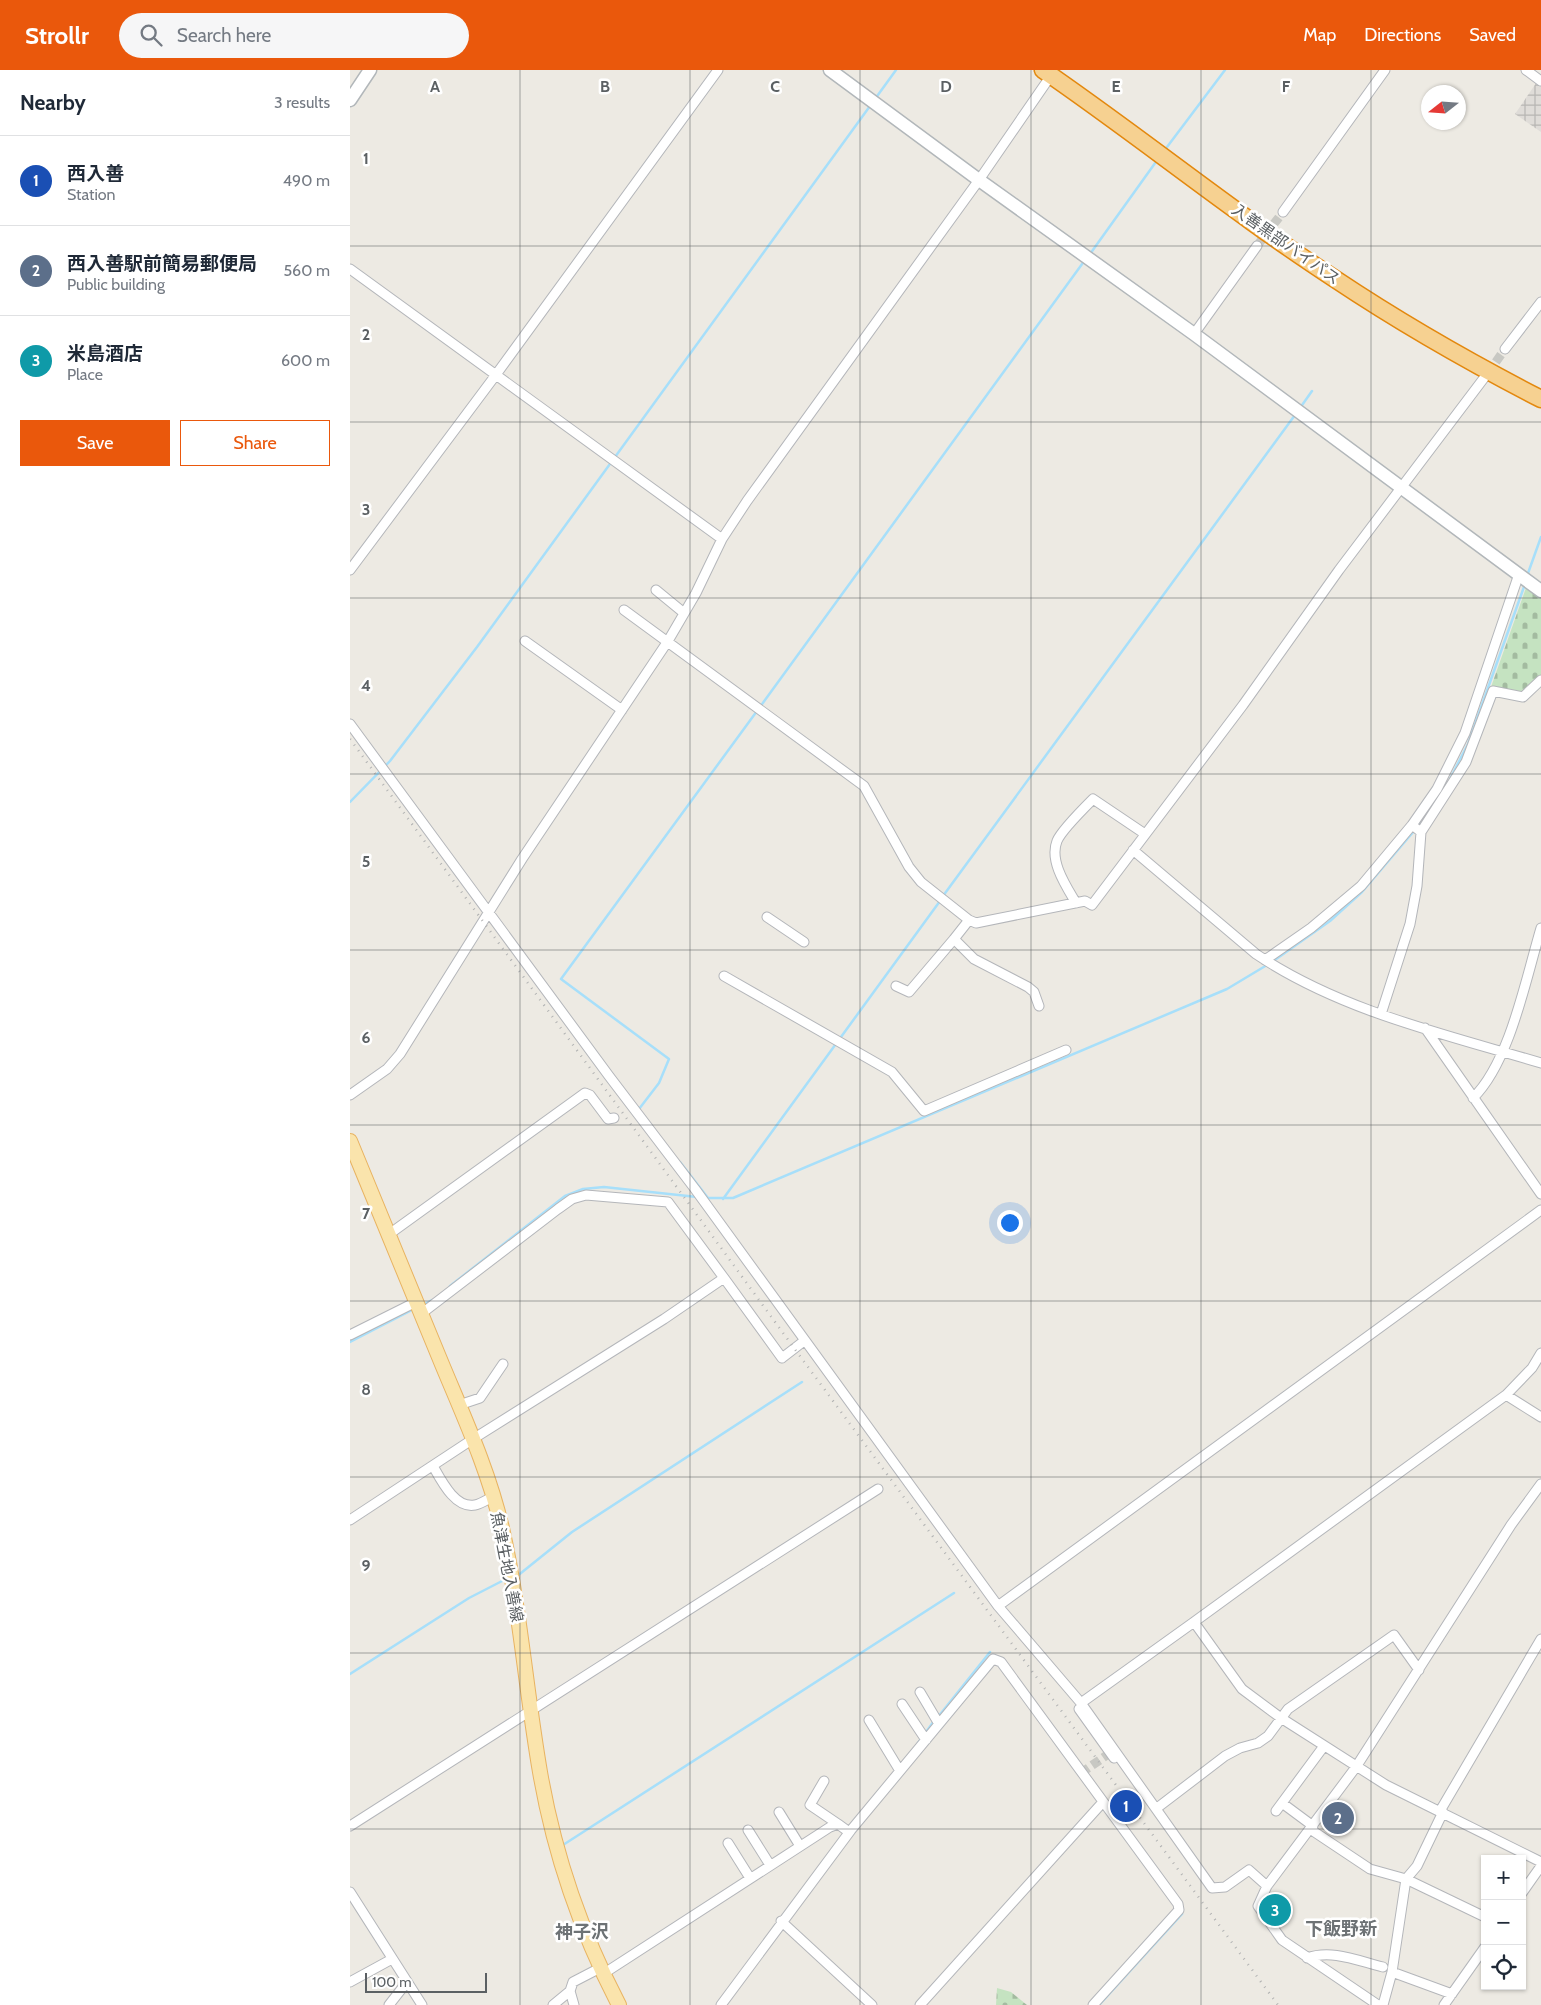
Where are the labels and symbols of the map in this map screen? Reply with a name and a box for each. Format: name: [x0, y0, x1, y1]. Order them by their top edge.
text: A: [430, 77, 440, 96]
text: B: [600, 77, 610, 96]
text: C: [770, 77, 780, 96]
text: D: [940, 77, 952, 96]
text: E: [1111, 77, 1121, 96]
text: F: [1282, 77, 1291, 96]
north arrow: [1421, 85, 1466, 130]
text: 1: [363, 149, 369, 168]
street label: 入善黒部バイパス: [1228, 200, 1344, 288]
text: 2: [362, 325, 370, 344]
text: 3: [362, 500, 370, 519]
text: 4: [361, 676, 371, 695]
text: 5: [362, 852, 370, 871]
text: 6: [362, 1028, 371, 1047]
text: 7: [362, 1204, 371, 1223]
your location: [997, 1210, 1023, 1236]
text: 8: [361, 1380, 371, 1399]
street label: 魚津生地入善線: [487, 1510, 527, 1624]
text: 9: [362, 1556, 371, 1575]
pin: 1: [1110, 1787, 1142, 1825]
pin: 2: [1322, 1799, 1354, 1837]
pin: 3: [1259, 1891, 1291, 1929]
district label: 下飯野新: [1305, 1918, 1377, 1940]
district label: 神子沢: [555, 1921, 609, 1943]
scale bar: [365, 1970, 488, 1993]

